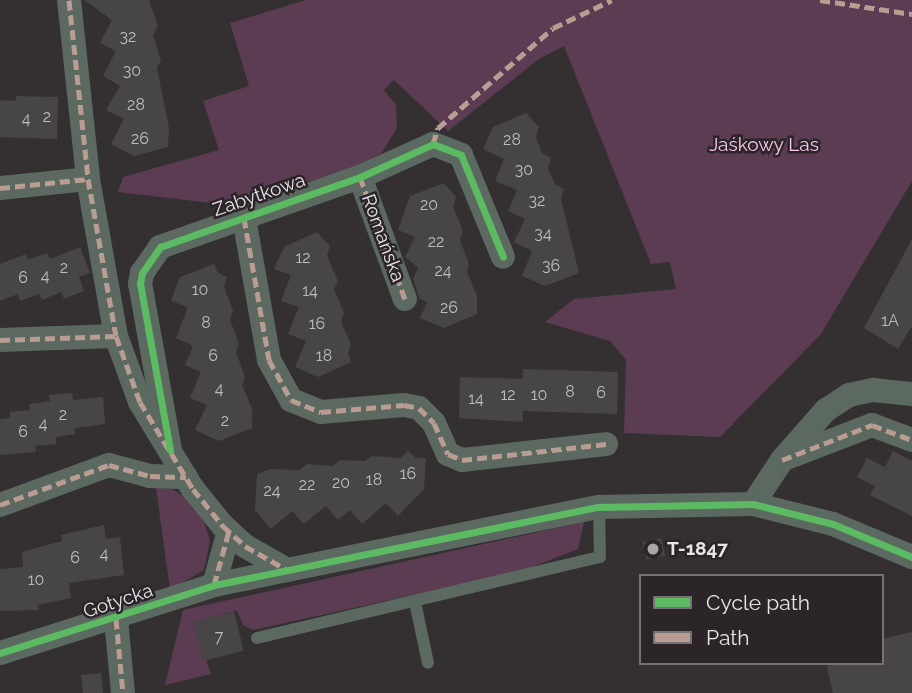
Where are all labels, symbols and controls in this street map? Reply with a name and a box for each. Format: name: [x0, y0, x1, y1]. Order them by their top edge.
house number: 32: [120, 27, 136, 47]
house number: 30: [123, 61, 141, 81]
house number: 28: [127, 95, 145, 115]
house number: 2: [43, 107, 51, 127]
house number: 4: [22, 109, 30, 129]
house number: 26: [131, 129, 149, 149]
house number: 28: [503, 130, 521, 150]
park label: Jaśkowy Las: [709, 134, 819, 156]
house number: 30: [515, 160, 533, 180]
street label: Zabytkowa: [210, 169, 308, 221]
street label: Romańska: [357, 191, 409, 285]
house number: 32: [529, 191, 545, 211]
house number: 20: [420, 195, 438, 215]
house number: 34: [534, 224, 552, 244]
house number: 22: [428, 232, 444, 252]
house number: 12: [295, 248, 311, 268]
house number: 36: [542, 256, 560, 276]
house number: 2: [60, 258, 68, 278]
house number: 24: [434, 261, 452, 281]
house number: 4: [41, 266, 49, 286]
house number: 6: [18, 268, 28, 288]
house number: 10: [192, 280, 208, 300]
house number: 14: [302, 281, 318, 301]
house number: 26: [440, 298, 458, 318]
house number: 1A: [881, 311, 899, 331]
house number: 8: [201, 313, 211, 333]
house number: 16: [309, 314, 325, 334]
house number: 6: [208, 346, 218, 366]
house number: 18: [316, 346, 332, 366]
house number: 4: [215, 379, 223, 399]
house number: 8: [565, 382, 575, 402]
house number: 6: [596, 383, 606, 403]
house number: 12: [500, 385, 516, 405]
house number: 10: [531, 385, 547, 405]
house number: 14: [468, 389, 484, 409]
house number: 2: [59, 405, 67, 425]
house number: 2: [221, 411, 229, 431]
house number: 4: [39, 414, 47, 434]
house number: 6: [18, 422, 28, 442]
house number: 16: [400, 464, 416, 484]
house number: 18: [366, 470, 382, 490]
house number: 20: [332, 473, 350, 493]
house number: 22: [299, 475, 315, 495]
house number: 24: [263, 481, 281, 501]
place label: T-1847: [667, 538, 728, 560]
marker: T-1847: [645, 541, 661, 557]
house number: 4: [100, 544, 108, 564]
house number: 6: [70, 548, 80, 568]
house number: 10: [28, 570, 44, 590]
legend: [639, 574, 884, 665]
street label: Gotycka: [80, 579, 156, 623]
text: Cycle path: [706, 590, 810, 615]
text: Path: [706, 625, 750, 650]
house number: 7: [215, 627, 223, 647]

